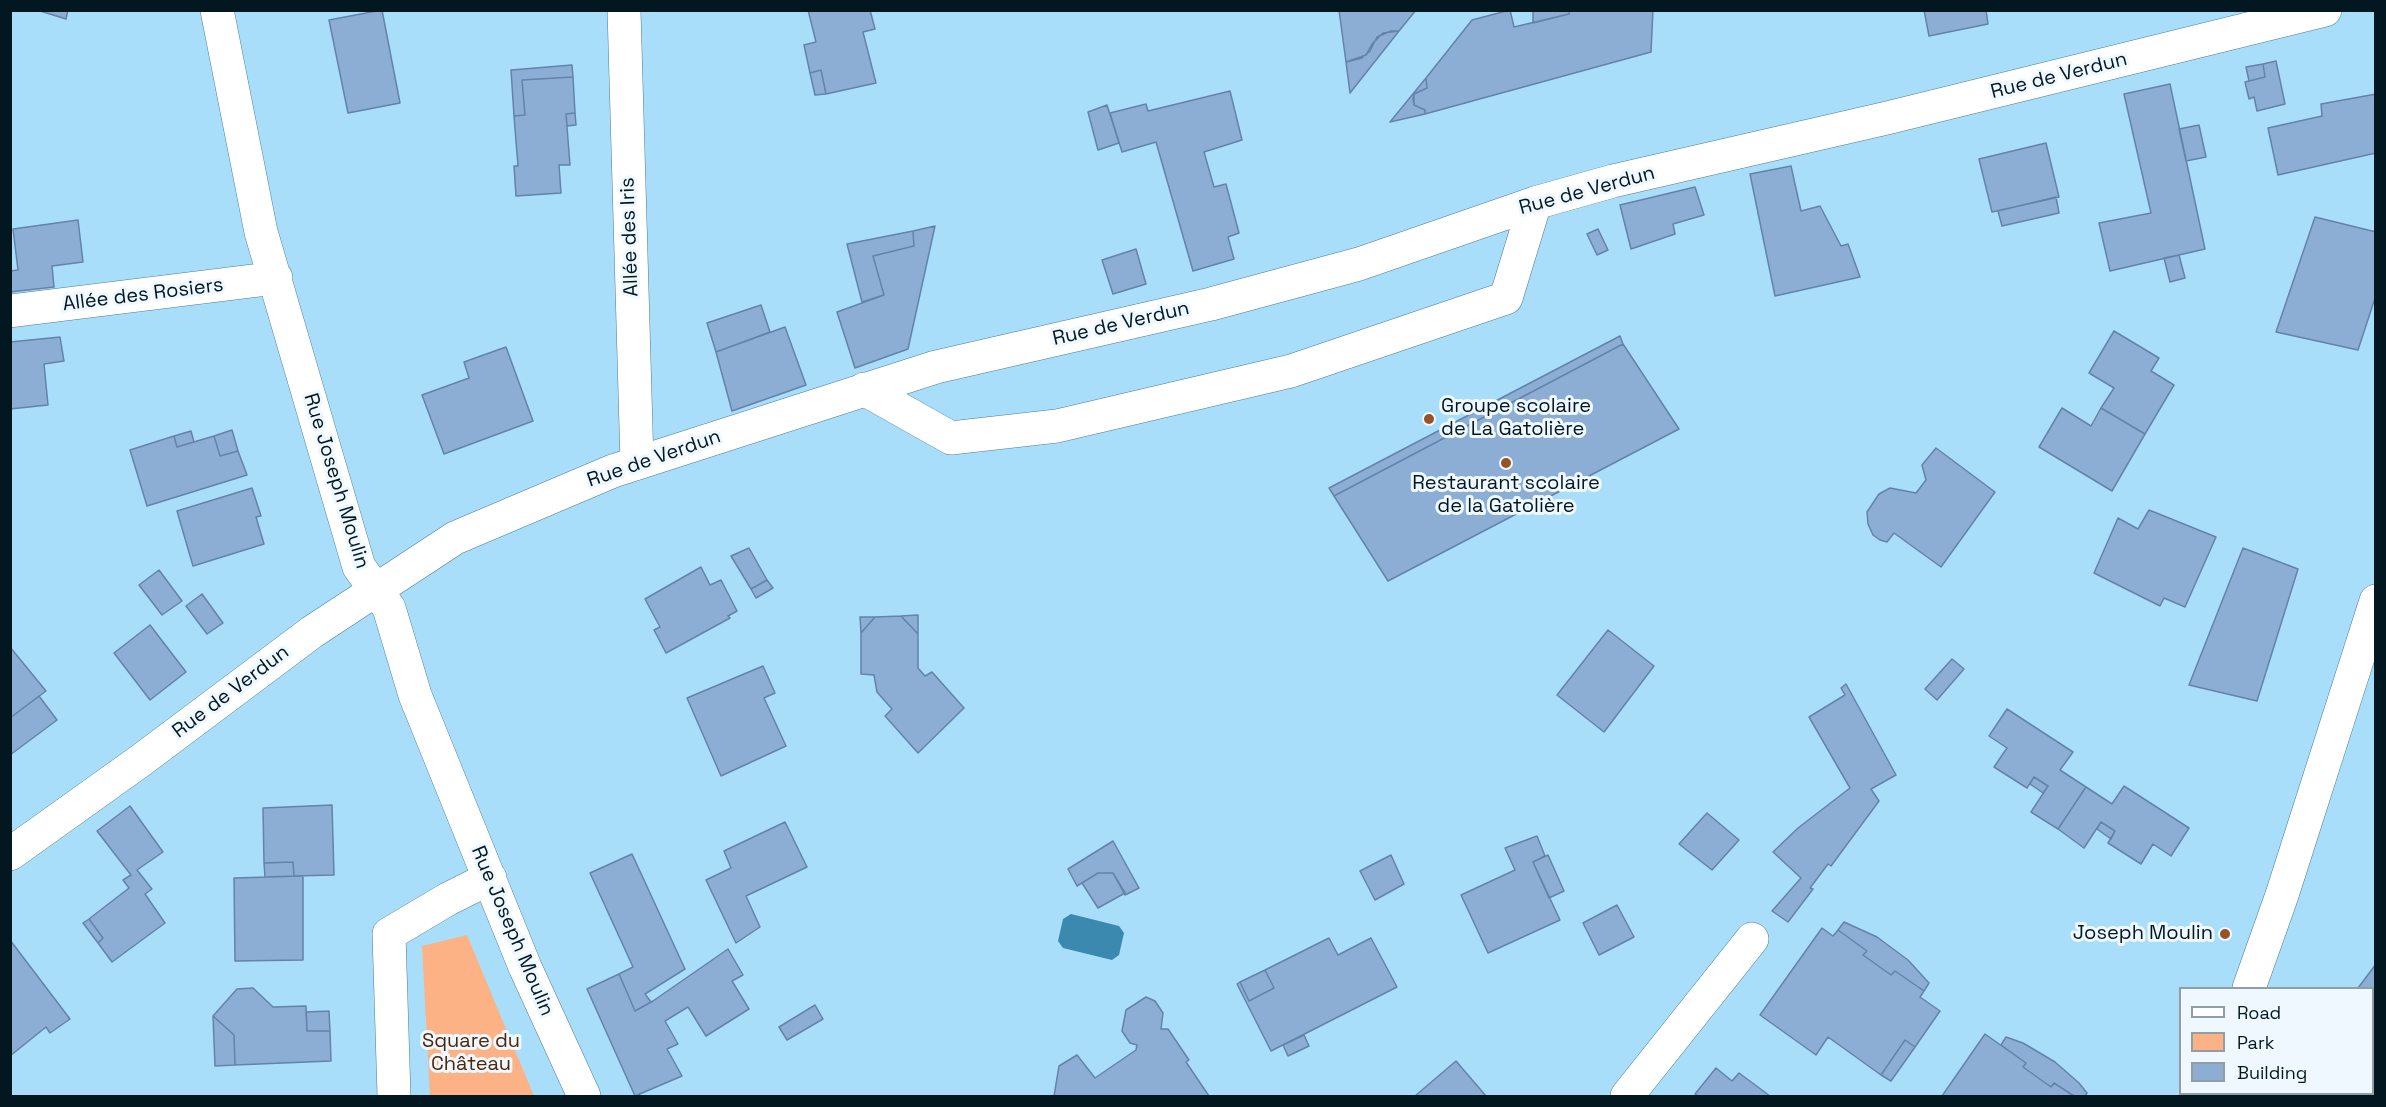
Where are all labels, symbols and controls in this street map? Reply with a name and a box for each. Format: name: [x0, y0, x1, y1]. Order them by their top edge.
street label: Rue de Verdun: [1988, 47, 2130, 105]
street label: Rue de Verdun: [1516, 161, 1658, 221]
street label: Allée des Iris: [616, 177, 644, 297]
street label: Allée des Rosiers: [61, 273, 225, 317]
street label: Rue de Verdun: [1050, 297, 1192, 351]
street label: Rue Joseph Moulin: [298, 390, 374, 572]
place label: Groupe scolaire de La Gatolière: [1441, 395, 1591, 442]
marker: Groupe scolaire de La Gatolière: [1422, 412, 1436, 426]
street label: Rue de Verdun: [584, 425, 724, 493]
marker: Restaurant scolaire de la Gatolière: [1499, 456, 1513, 470]
place label: Restaurant scolaire de la Gatolière: [1412, 472, 1600, 519]
street label: Rue de Verdun: [168, 640, 294, 744]
street label: Rue Joseph Moulin: [465, 842, 559, 1020]
place label: Joseph Moulin: [2073, 922, 2213, 946]
marker: Joseph Moulin: [2218, 927, 2232, 941]
legend: [2179, 987, 2374, 1095]
text: Road: [2237, 1001, 2281, 1024]
park label: Square du Château: [422, 1030, 520, 1077]
text: Park: [2237, 1031, 2274, 1054]
text: Building: [2237, 1061, 2307, 1084]

